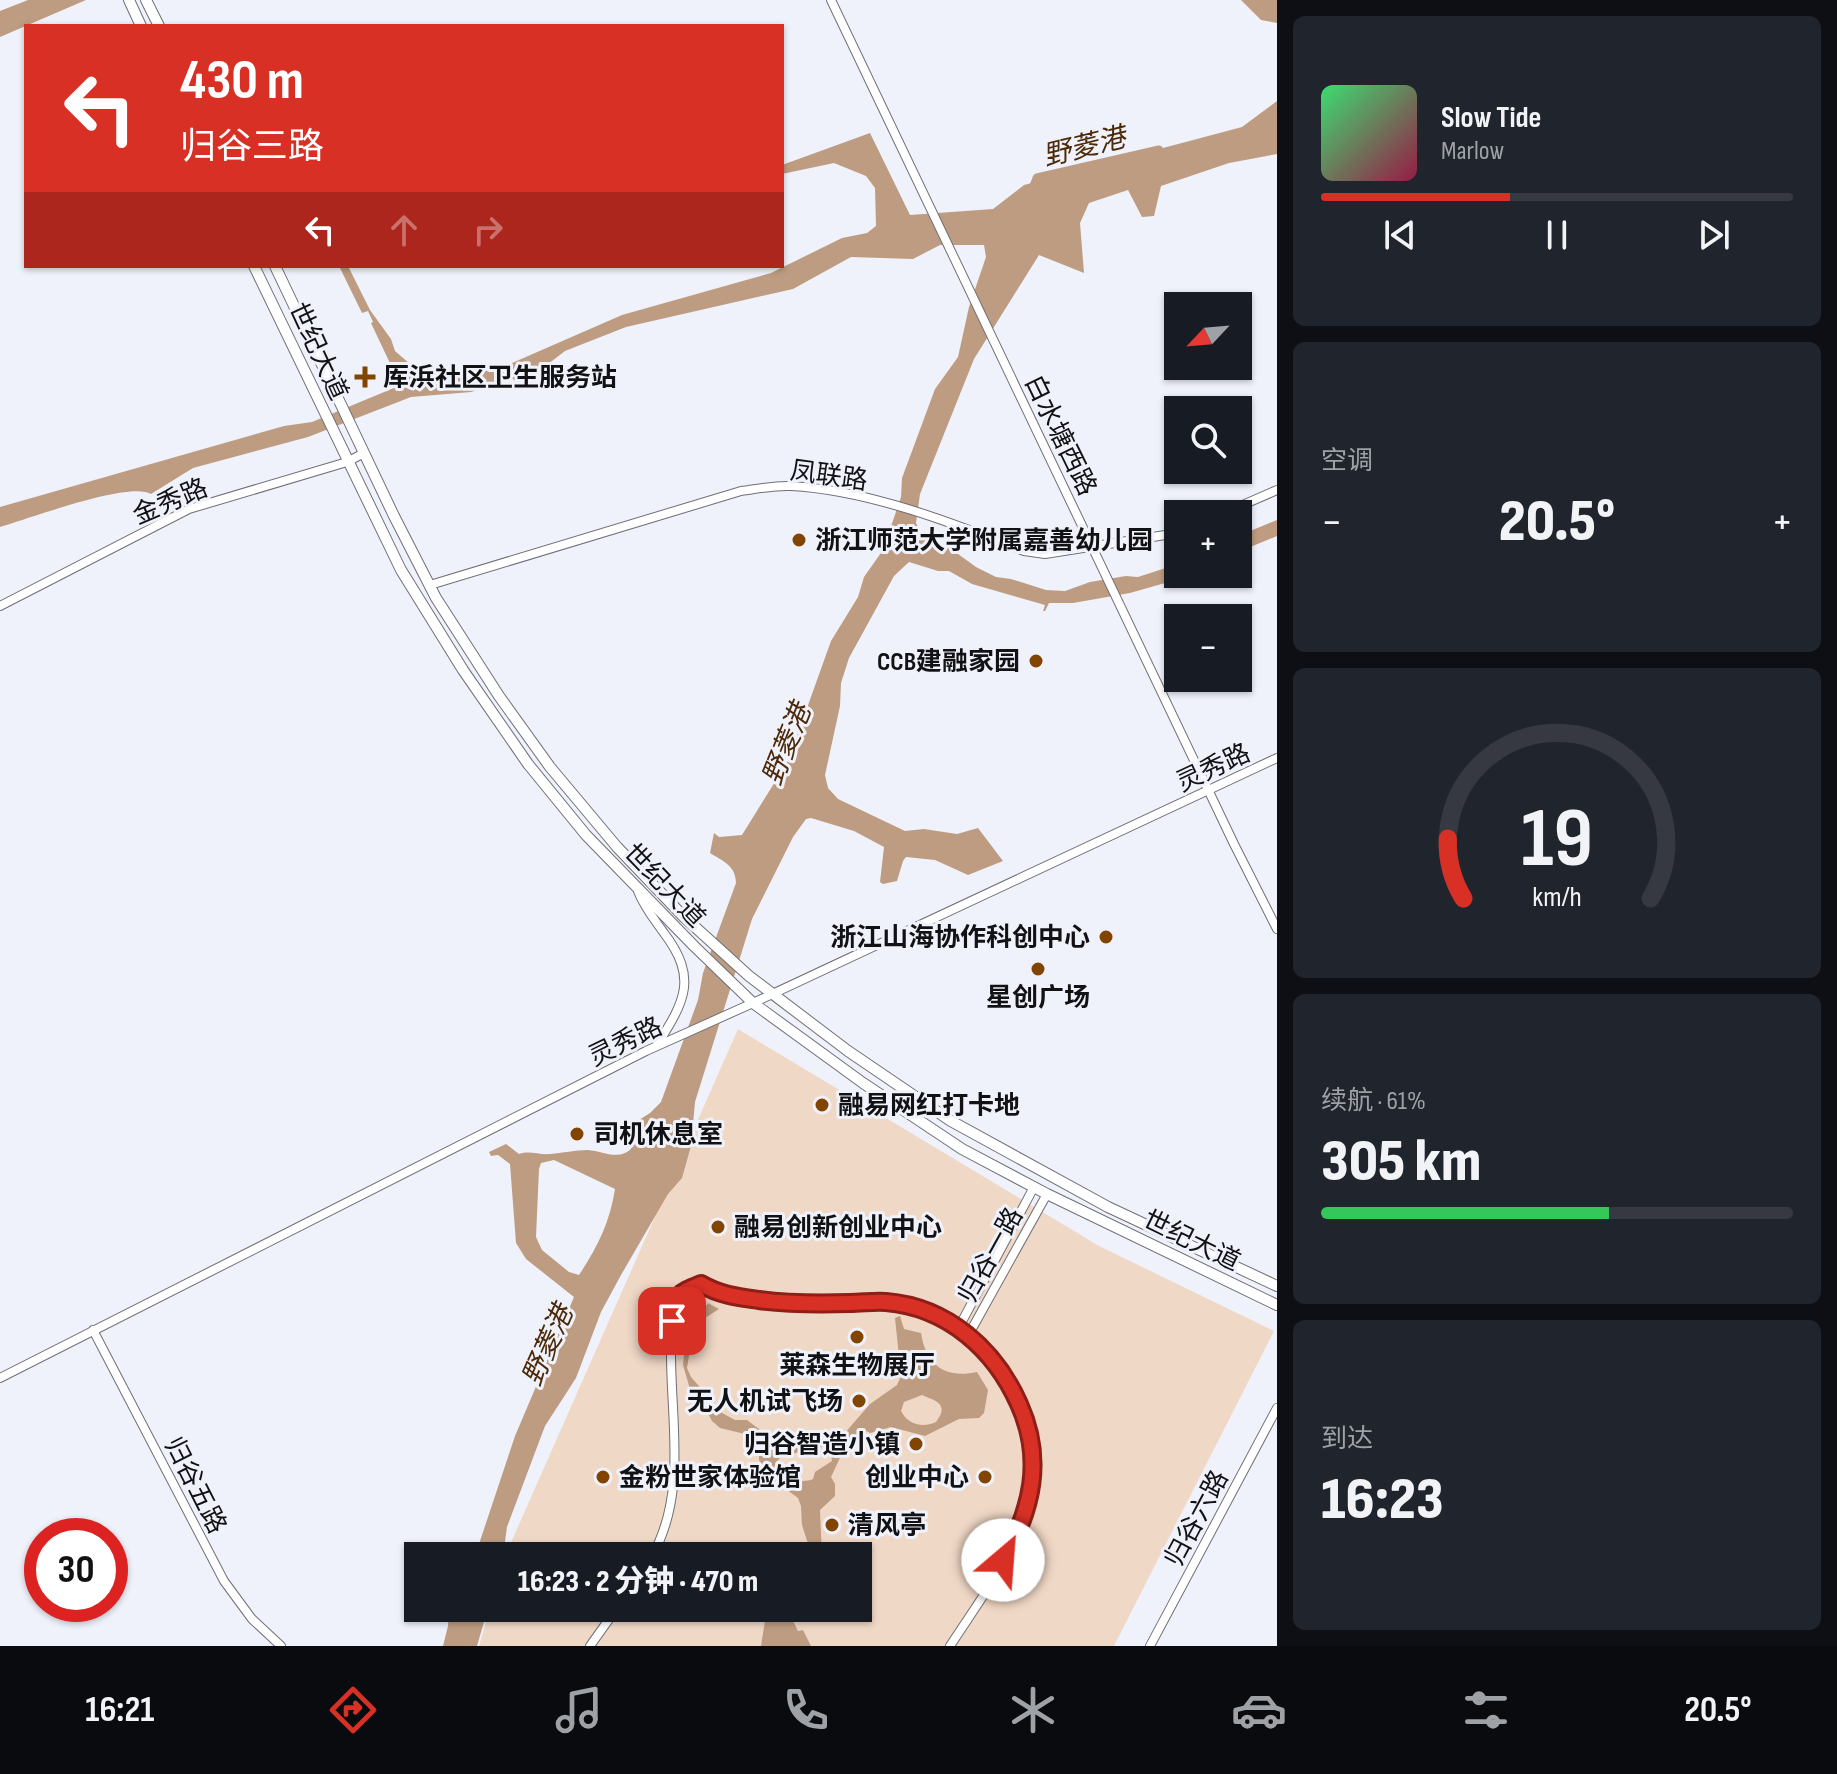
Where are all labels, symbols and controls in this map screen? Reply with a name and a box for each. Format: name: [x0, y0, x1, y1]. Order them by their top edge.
text: 430 m: [180, 48, 304, 115]
icon: left: [48, 56, 152, 160]
text: Slow Tide: [1441, 100, 1541, 136]
water label: 野菱港: [1040, 120, 1133, 174]
text: 归谷三路: [180, 126, 324, 169]
text: Marlow: [1441, 136, 1504, 167]
icon: left: [298, 208, 342, 252]
icon: ahead: [382, 208, 426, 252]
icon: right: [466, 208, 510, 252]
icon: previous: [1378, 213, 1422, 257]
icon: pause: [1535, 213, 1579, 257]
icon: next: [1692, 213, 1736, 257]
north arrow: [1164, 292, 1252, 380]
map controls: [1164, 292, 1252, 692]
street label: 世纪大道: [282, 298, 354, 405]
place label: 厍浜社区卫生服务站: [383, 363, 617, 394]
marker: 厍浜社区卫生服务站: [354, 366, 376, 388]
street label: 白水塘西路: [1017, 370, 1102, 501]
button: search: [1164, 396, 1252, 484]
text: 空调: [1321, 446, 1373, 477]
street label: 凤联路: [788, 456, 870, 497]
street label: 金秀路: [129, 473, 213, 532]
text: 20.5°: [1499, 486, 1615, 558]
text: −: [1321, 496, 1343, 549]
text: +: [1771, 496, 1793, 549]
button: +: [1164, 500, 1252, 588]
place label: 浙江师范大学附属嘉善幼儿园: [815, 526, 1153, 557]
marker: 浙江师范大学附属嘉善幼儿园: [790, 531, 808, 549]
button: −: [1164, 604, 1252, 692]
place label: CCB建融家园: [877, 647, 1020, 678]
marker: CCB建融家园: [1027, 652, 1045, 670]
water label: 野菱港: [756, 696, 820, 790]
street label: 灵秀路: [1172, 738, 1256, 799]
text: 19: [1521, 790, 1593, 890]
street label: 世纪大道: [617, 838, 711, 934]
text: km/h: [1532, 880, 1582, 915]
place label: 浙江山海协作科创中心: [830, 923, 1090, 954]
marker: 浙江山海协作科创中心: [1097, 928, 1115, 946]
marker: 星创广场: [1029, 960, 1047, 978]
place label: 星创广场: [986, 983, 1090, 1014]
street label: 灵秀路: [584, 1011, 668, 1073]
text: 续航 · 61%: [1321, 1086, 1426, 1117]
place label: 融易网红打卡地: [838, 1091, 1020, 1122]
marker: 融易网红打卡地: [813, 1096, 831, 1114]
place label: 司机休息室: [593, 1120, 723, 1151]
marker: 司机休息室: [568, 1125, 586, 1143]
text: 305 km: [1321, 1126, 1481, 1198]
street label: 归谷一路: [953, 1203, 1030, 1309]
street label: 世纪大道: [1138, 1205, 1245, 1278]
place label: 融易创新创业中心: [734, 1213, 942, 1244]
marker: 融易创新创业中心: [709, 1218, 727, 1236]
pin: [638, 1287, 706, 1355]
water label: 野菱港: [516, 1297, 582, 1391]
icon: arrive: [650, 1299, 694, 1343]
marker: 莱森生物展厅: [848, 1328, 866, 1346]
place label: 莱森生物展厅: [779, 1351, 935, 1382]
place label: 无人机试飞场: [687, 1387, 843, 1418]
marker: 无人机试飞场: [850, 1392, 868, 1410]
text: 到达: [1321, 1424, 1373, 1455]
place label: 归谷智造小镇: [744, 1430, 900, 1461]
street label: 归谷五路: [157, 1432, 232, 1539]
marker: 归谷智造小镇: [907, 1435, 925, 1453]
place label: 金粉世家体验馆: [619, 1463, 801, 1494]
place label: 创业中心: [865, 1463, 969, 1494]
text: 16:23: [1321, 1464, 1444, 1536]
street label: 归谷六路: [1159, 1466, 1235, 1572]
marker: 金粉世家体验馆: [594, 1468, 612, 1486]
marker: 创业中心: [976, 1468, 994, 1486]
place label: 清风亭: [848, 1511, 926, 1542]
marker: 清风亭: [823, 1516, 841, 1534]
speed limit sign: 30: [24, 1518, 128, 1622]
position arrow: [961, 1518, 1045, 1602]
text: 16:23 · 2 分钟 · 470 m: [518, 1564, 758, 1600]
icon: directions: [325, 1682, 381, 1738]
icon: music: [551, 1682, 607, 1738]
icon: phone: [778, 1682, 834, 1738]
icon: climate: [1005, 1682, 1061, 1738]
icon: car: [1231, 1682, 1287, 1738]
icon: filters: [1458, 1682, 1514, 1738]
text: 16:21: [85, 1689, 154, 1732]
text: 20.5°: [1684, 1689, 1752, 1732]

